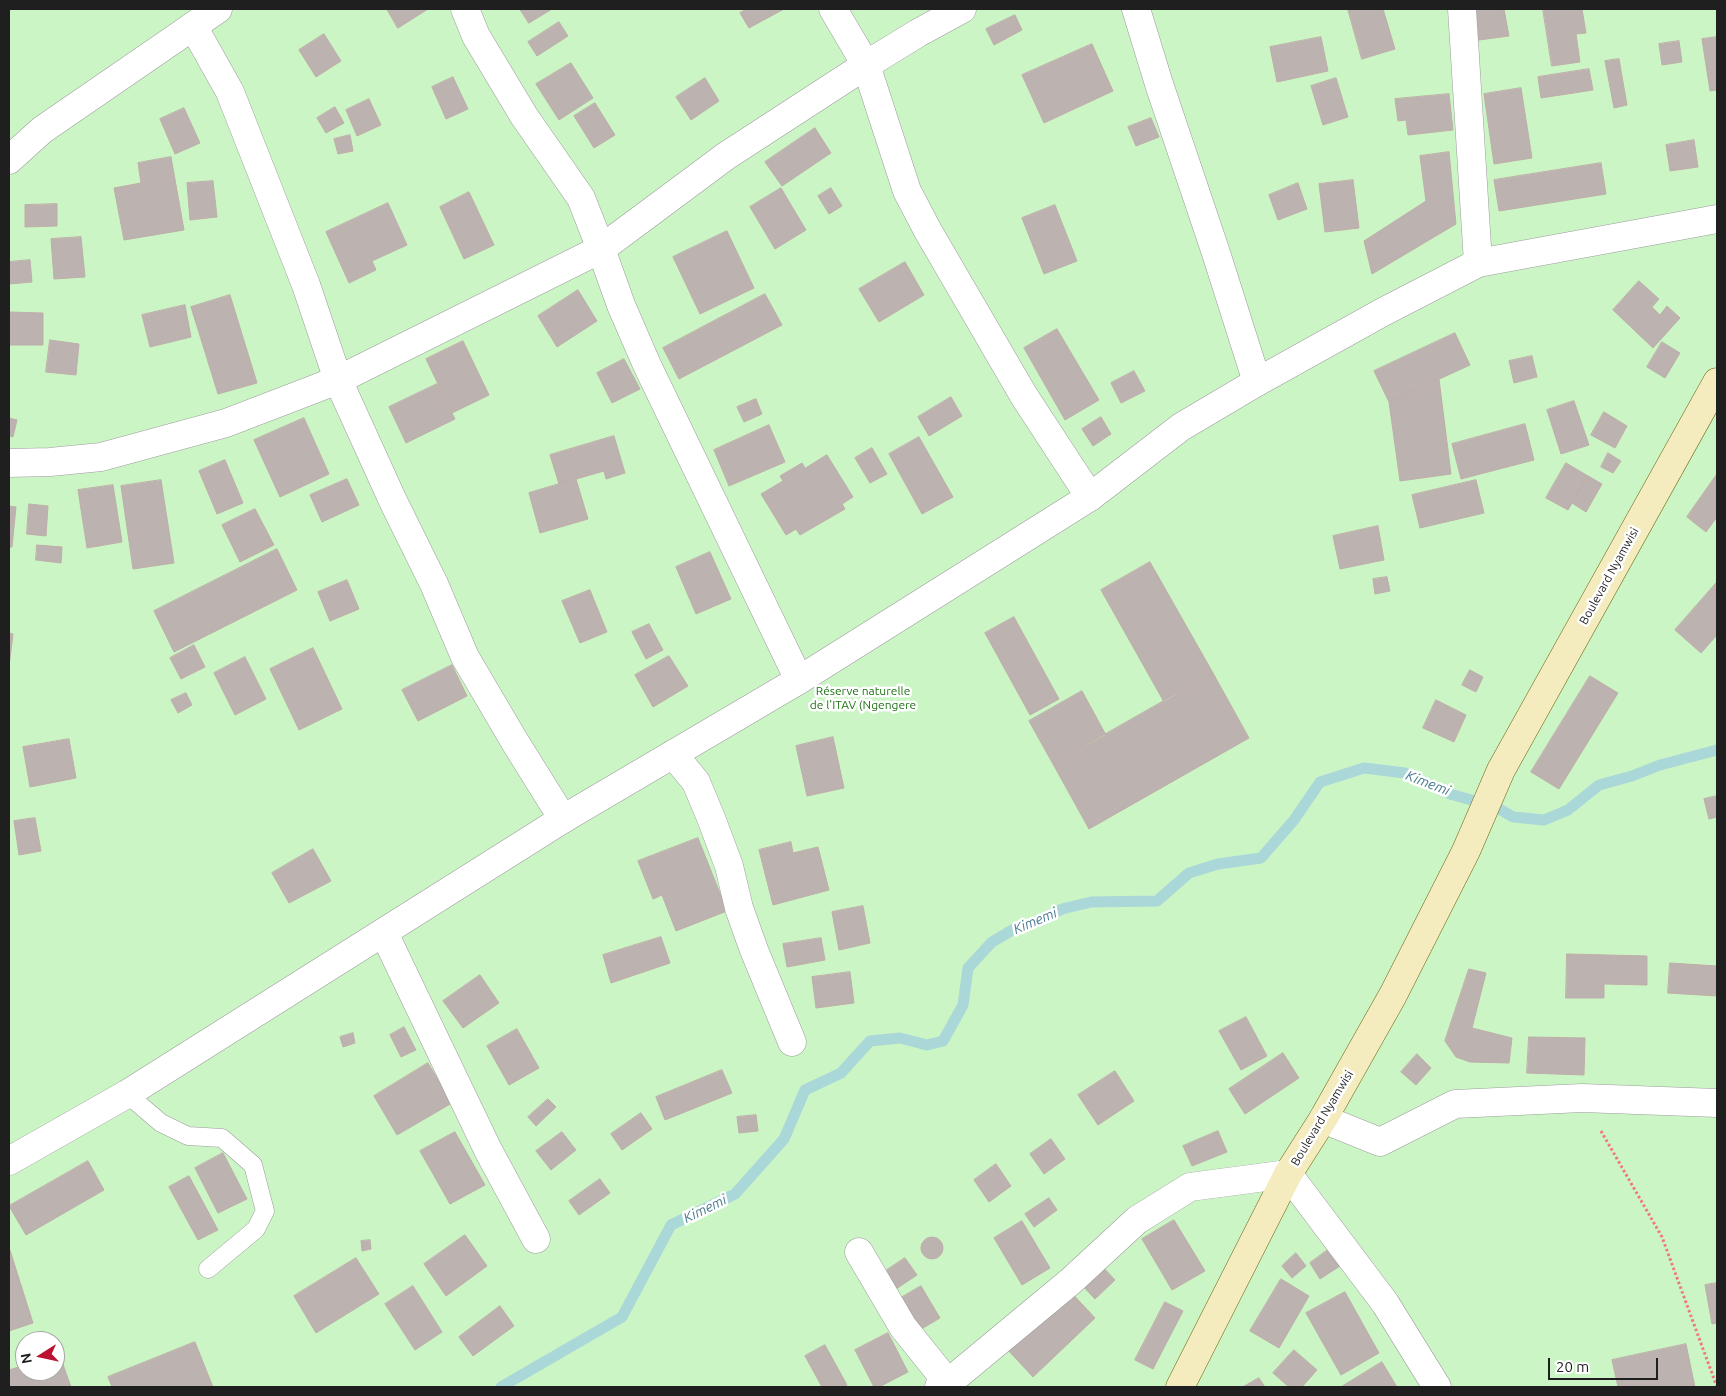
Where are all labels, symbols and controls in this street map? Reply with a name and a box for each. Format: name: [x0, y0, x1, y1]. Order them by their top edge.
street label: Boulevard Nyamwisi: [1576, 525, 1642, 627]
park label: Réserve naturelle de l'ITAV (Ngengere: [810, 684, 916, 712]
water label: Kimemi: [1404, 767, 1452, 799]
water label: Kimemi: [1011, 904, 1059, 938]
street label: Boulevard Nyamwisi: [1288, 1068, 1356, 1168]
water label: Kimemi: [681, 1191, 729, 1227]
north arrow: [15, 1331, 65, 1381]
scale bar: [1551, 1348, 1661, 1380]
text: N: [17, 1352, 35, 1365]
text: 20 m: [1556, 1358, 1589, 1375]

